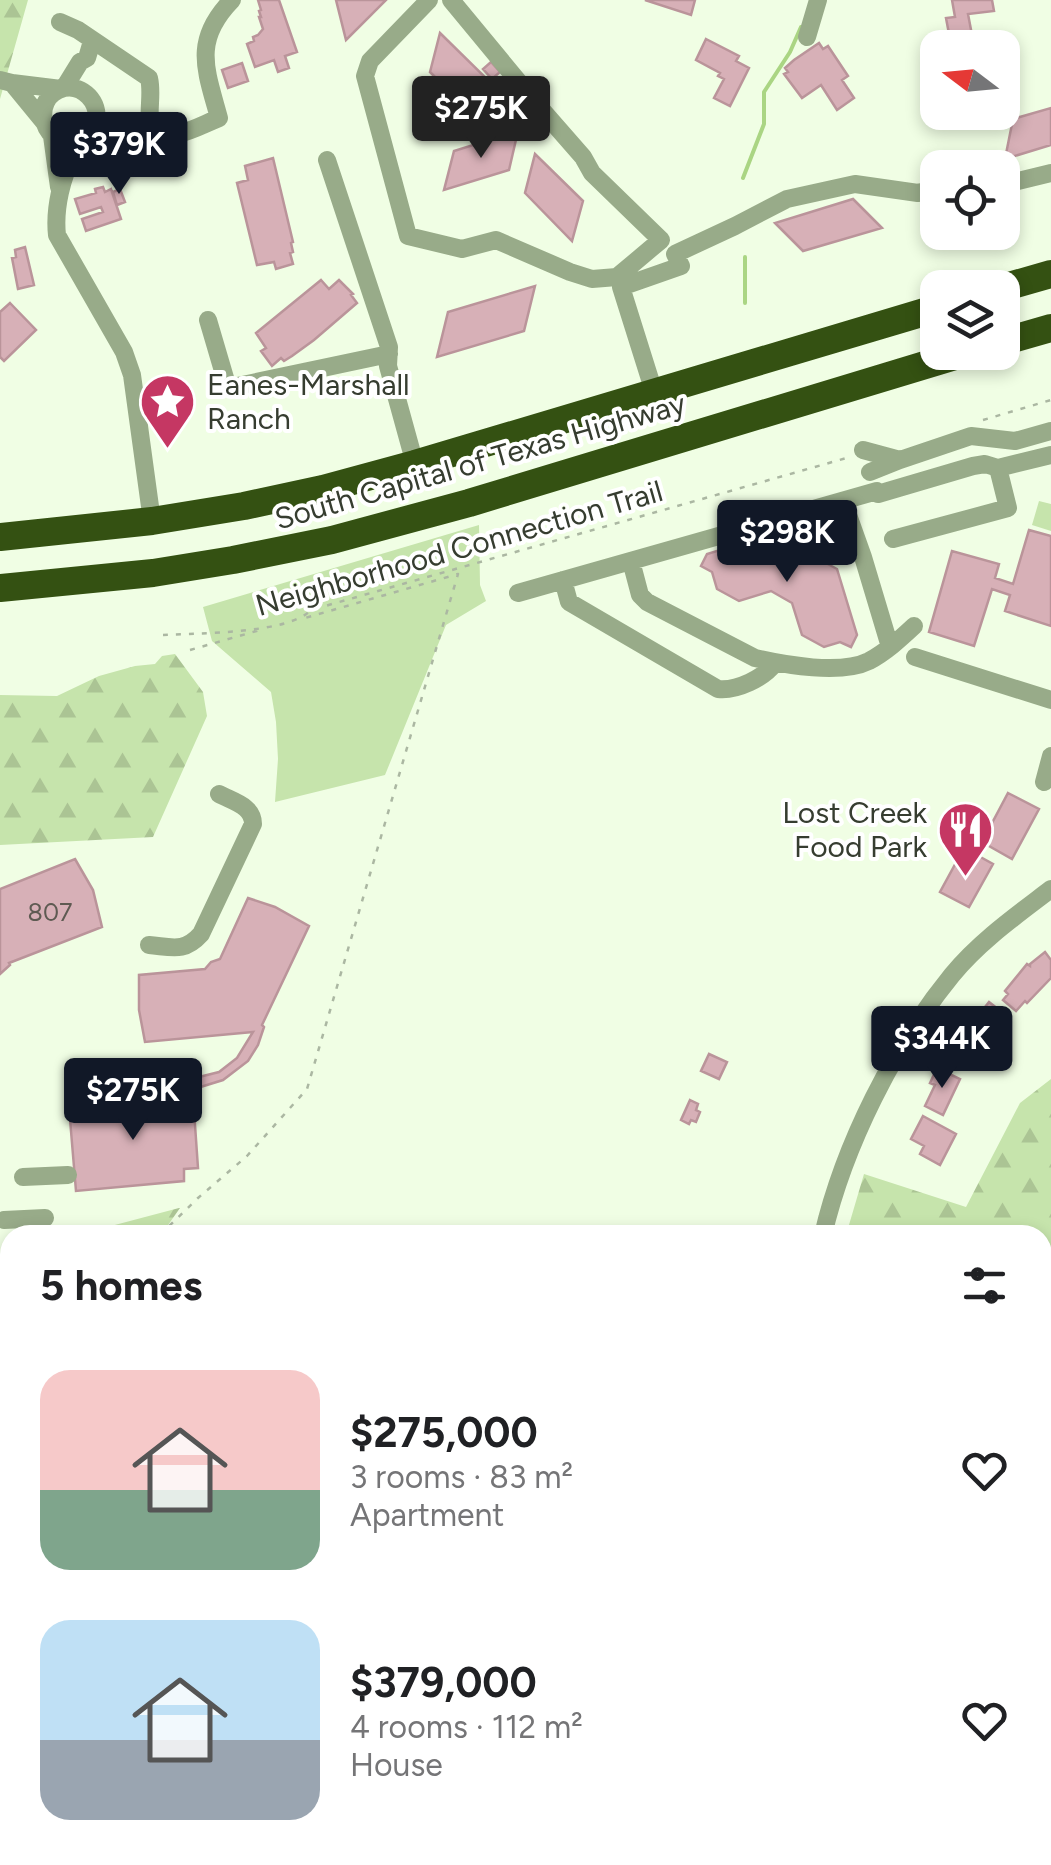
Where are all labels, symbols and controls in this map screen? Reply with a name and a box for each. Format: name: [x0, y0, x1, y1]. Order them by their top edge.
north arrow: [920, 30, 1020, 130]
map controls: [920, 30, 1020, 370]
pin: $275K: [411, 76, 551, 161]
text: $275K: [434, 89, 528, 127]
pin: $379K: [49, 112, 189, 197]
text: $379K: [72, 125, 166, 163]
button: locate: [920, 150, 1020, 250]
button: layers: [920, 270, 1020, 370]
place label: Eanes-Marshall Ranch: [207, 366, 410, 437]
place icon: Eanes-Marshall Ranch: [138, 371, 198, 450]
street label: South Capital of Texas Highway: [270, 385, 690, 537]
street label: Neighborhood Connection Trail: [251, 472, 667, 624]
pin: $298K: [717, 500, 857, 585]
text: $298K: [739, 513, 835, 551]
place label: Lost Creek Food Park: [782, 794, 927, 865]
restaurant icon: Lost Creek Food Park: [936, 799, 996, 878]
house number: 807: [28, 897, 72, 927]
pin: $344K: [872, 1006, 1012, 1091]
text: $344K: [893, 1019, 991, 1057]
pin: $275K: [63, 1058, 203, 1143]
text: $275K: [86, 1071, 180, 1109]
icon: filters: [957, 1258, 1012, 1313]
text: 5 homes: [40, 1260, 202, 1311]
text: $275,000: [350, 1407, 538, 1458]
icon: home: [120, 1410, 240, 1530]
icon: heart: [957, 1443, 1012, 1498]
text: 3 rooms · 83 m²: [350, 1458, 573, 1496]
text: Apartment: [350, 1496, 504, 1534]
text: $379,000: [350, 1657, 537, 1708]
icon: home: [120, 1660, 240, 1780]
icon: heart: [957, 1693, 1012, 1748]
text: 4 rooms · 112 m²: [350, 1708, 583, 1746]
text: House: [350, 1746, 443, 1784]

